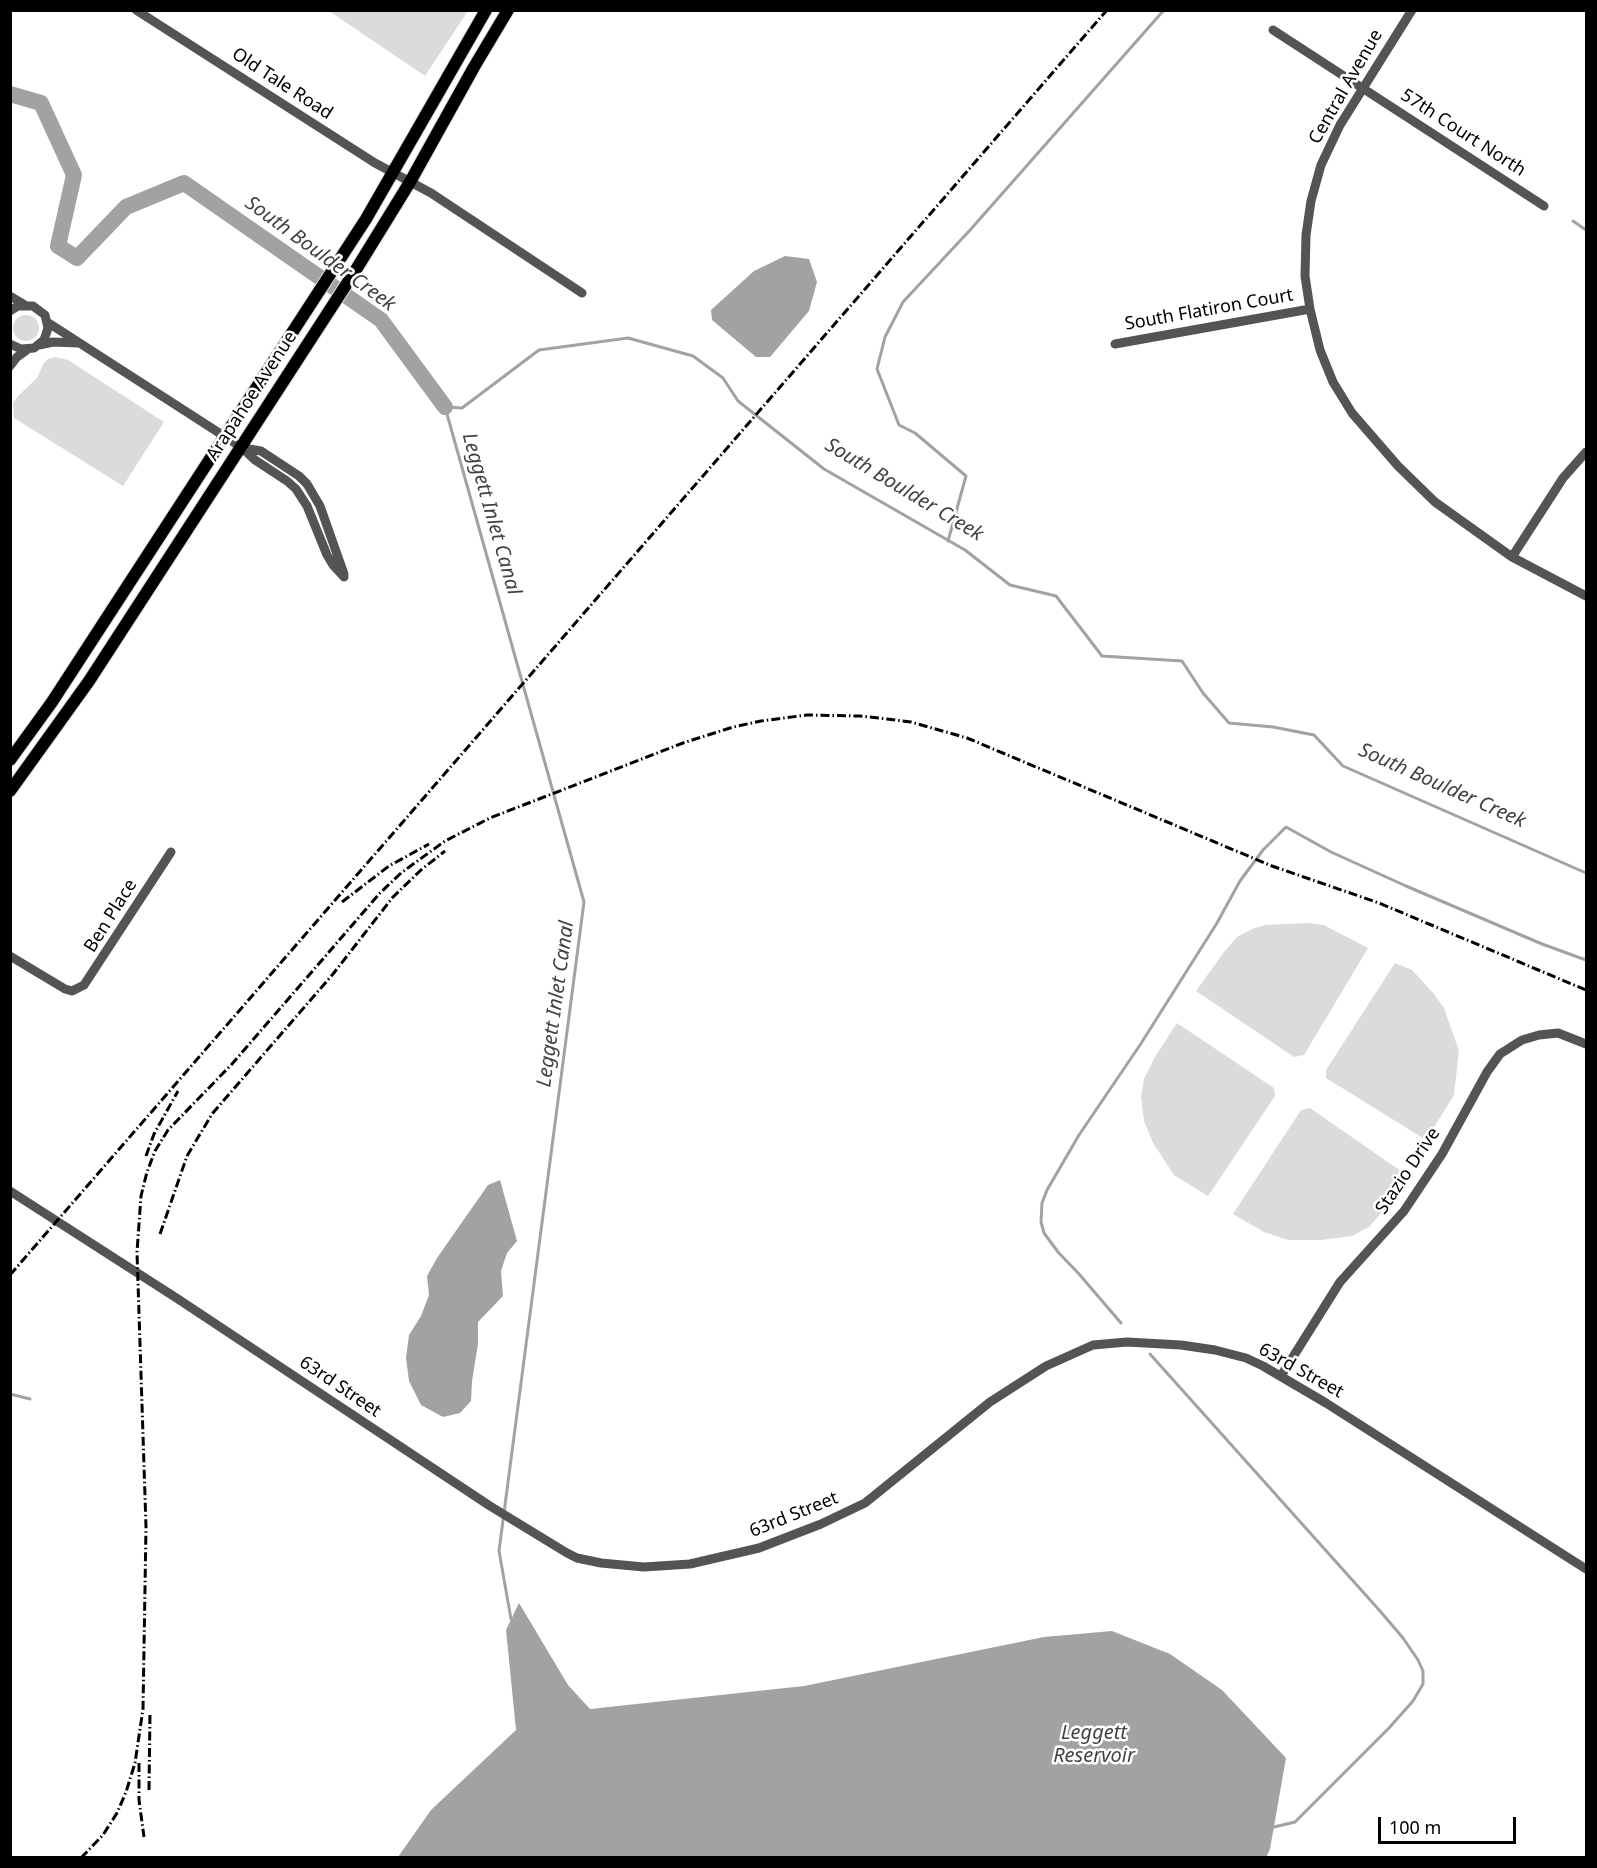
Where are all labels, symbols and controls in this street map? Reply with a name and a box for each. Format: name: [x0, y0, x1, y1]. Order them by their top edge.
street label: Central Avenue: [1304, 26, 1388, 148]
street label: Old Tale Road: [228, 43, 336, 125]
street label: 57th Court North: [1397, 85, 1529, 181]
water label: South Boulder Creek: [240, 191, 400, 317]
street label: South Flatiron Court: [1123, 285, 1295, 335]
street label: Arapahoe Avenue: [202, 327, 302, 465]
water label: Leggett Inlet Canal: [456, 430, 526, 598]
water label: South Boulder Creek: [821, 433, 987, 547]
water label: South Boulder Creek: [1355, 738, 1529, 834]
street label: Ben Place: [80, 875, 142, 957]
water label: Leggett Inlet Canal: [532, 919, 580, 1089]
street label: Stazio Drive: [1371, 1124, 1445, 1218]
street label: 63rd Street: [1255, 1339, 1347, 1403]
street label: 63rd Street: [295, 1352, 385, 1422]
street label: 63rd Street: [747, 1487, 841, 1543]
water label: Leggett Reservoir: [1053, 1721, 1135, 1768]
scale bar: [1381, 1805, 1519, 1843]
text: 100 m: [1389, 1815, 1441, 1839]

